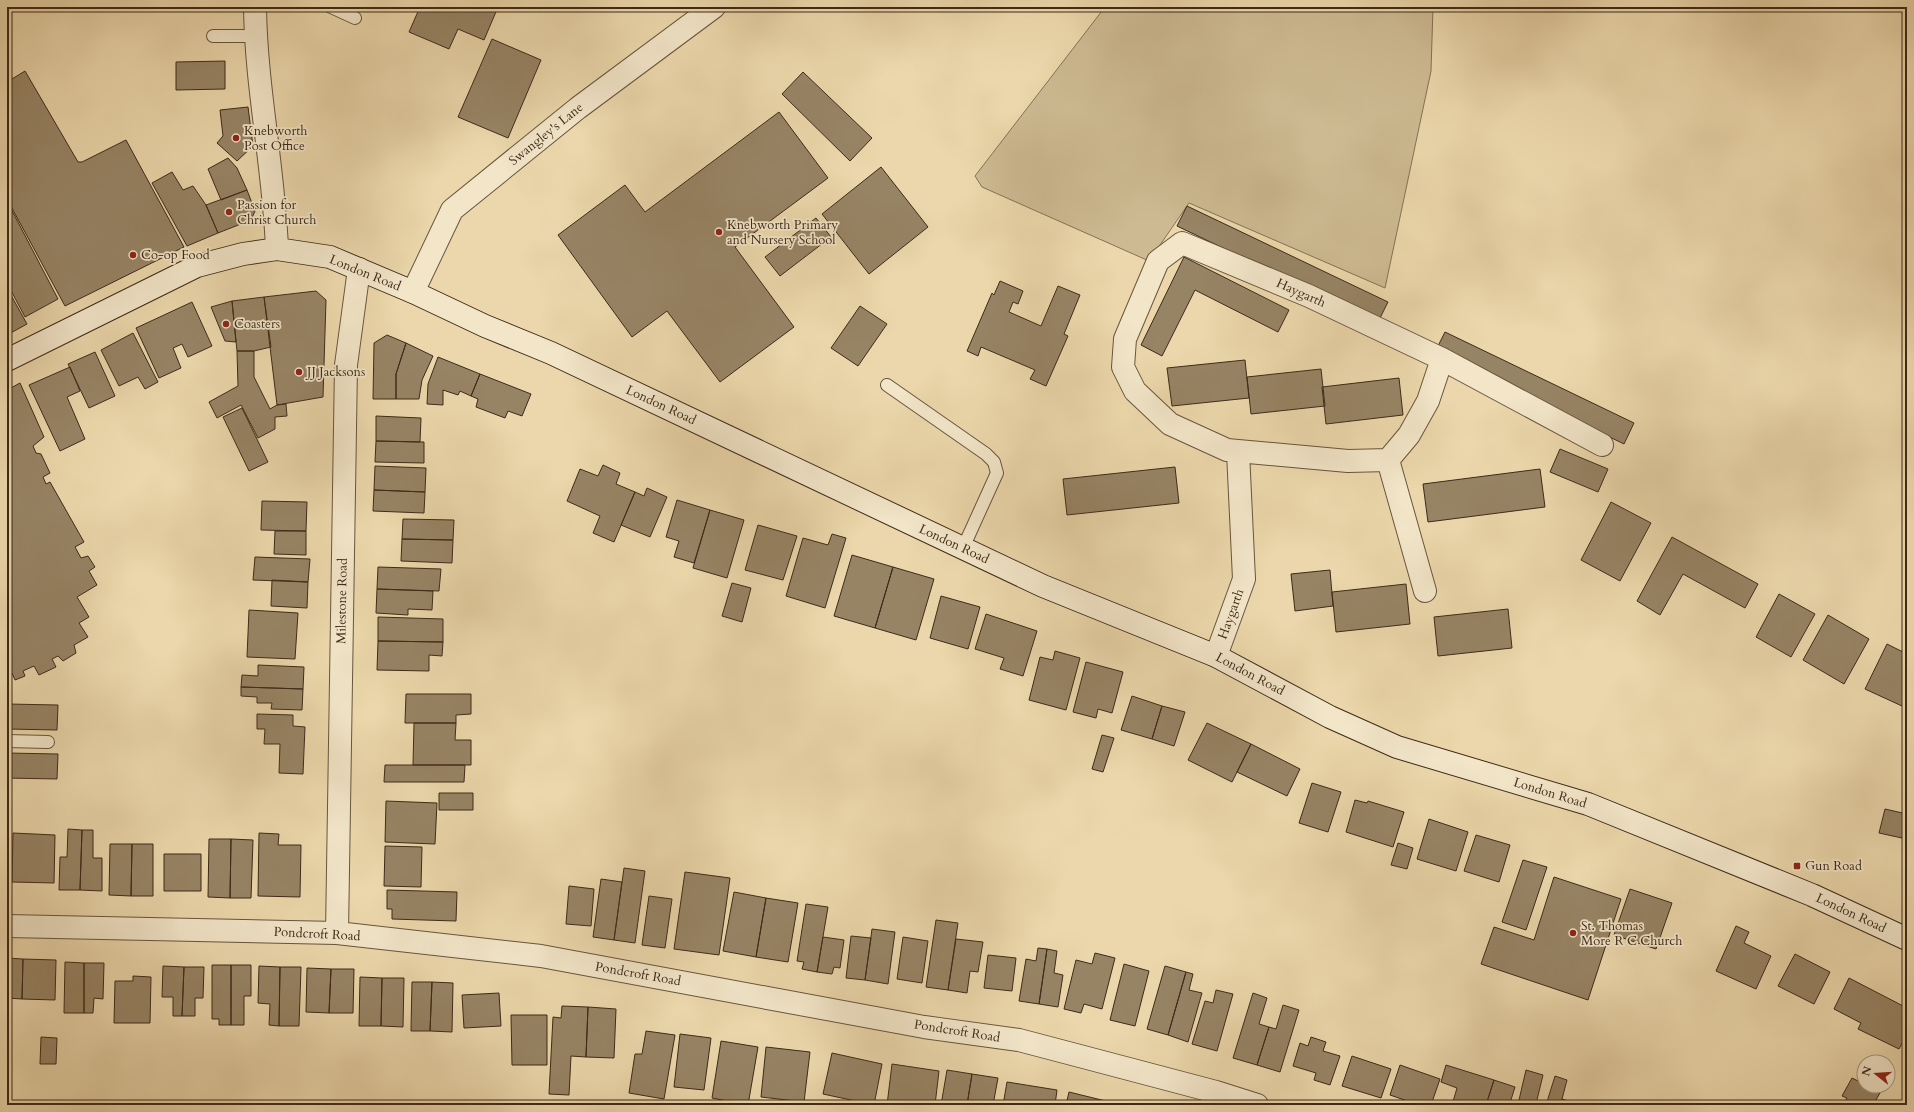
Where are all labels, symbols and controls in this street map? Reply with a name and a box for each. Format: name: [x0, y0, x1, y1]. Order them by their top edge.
street label: Swangley's Lane: [505, 98, 587, 170]
place label: Knebworth Post Office: [244, 122, 307, 155]
marker: Knebworth Post Office: [231, 133, 241, 143]
place label: Passion for Christ Church: [237, 196, 316, 229]
marker: Passion for Christ Church: [224, 207, 234, 217]
place label: Knebworth Primary and Nursery School: [727, 216, 838, 249]
marker: Knebworth Primary and Nursery School: [714, 227, 724, 237]
place label: Co-op Food: [141, 246, 210, 264]
marker: Co-op Food: [128, 250, 138, 260]
street label: London Road: [327, 250, 404, 296]
street label: Haygarth: [1273, 274, 1329, 312]
place label: Coasters: [234, 315, 280, 333]
marker: Coasters: [221, 319, 231, 329]
place label: JJ Jacksons: [305, 363, 365, 381]
marker: JJ Jacksons: [294, 367, 304, 377]
street label: London Road: [623, 381, 699, 429]
street label: London Road: [916, 520, 992, 568]
street label: Milestone Road: [332, 558, 352, 644]
street label: Haygarth: [1214, 586, 1248, 642]
street label: London Road: [1212, 648, 1288, 700]
street label: London Road: [1511, 773, 1589, 813]
place label: Gun Road: [1805, 857, 1862, 875]
marker: Gun Road: [1792, 861, 1802, 871]
street label: London Road: [1813, 889, 1889, 937]
place label: St. Thomas More R C Church: [1581, 917, 1682, 950]
street label: Pondcroft Road: [273, 923, 361, 945]
marker: St. Thomas More R C Church: [1568, 928, 1578, 938]
street label: Pondcroft Road: [594, 958, 682, 990]
street label: Pondcroft Road: [913, 1015, 1001, 1047]
north arrow: [1856, 1054, 1896, 1094]
text: N: [1858, 1064, 1876, 1078]

